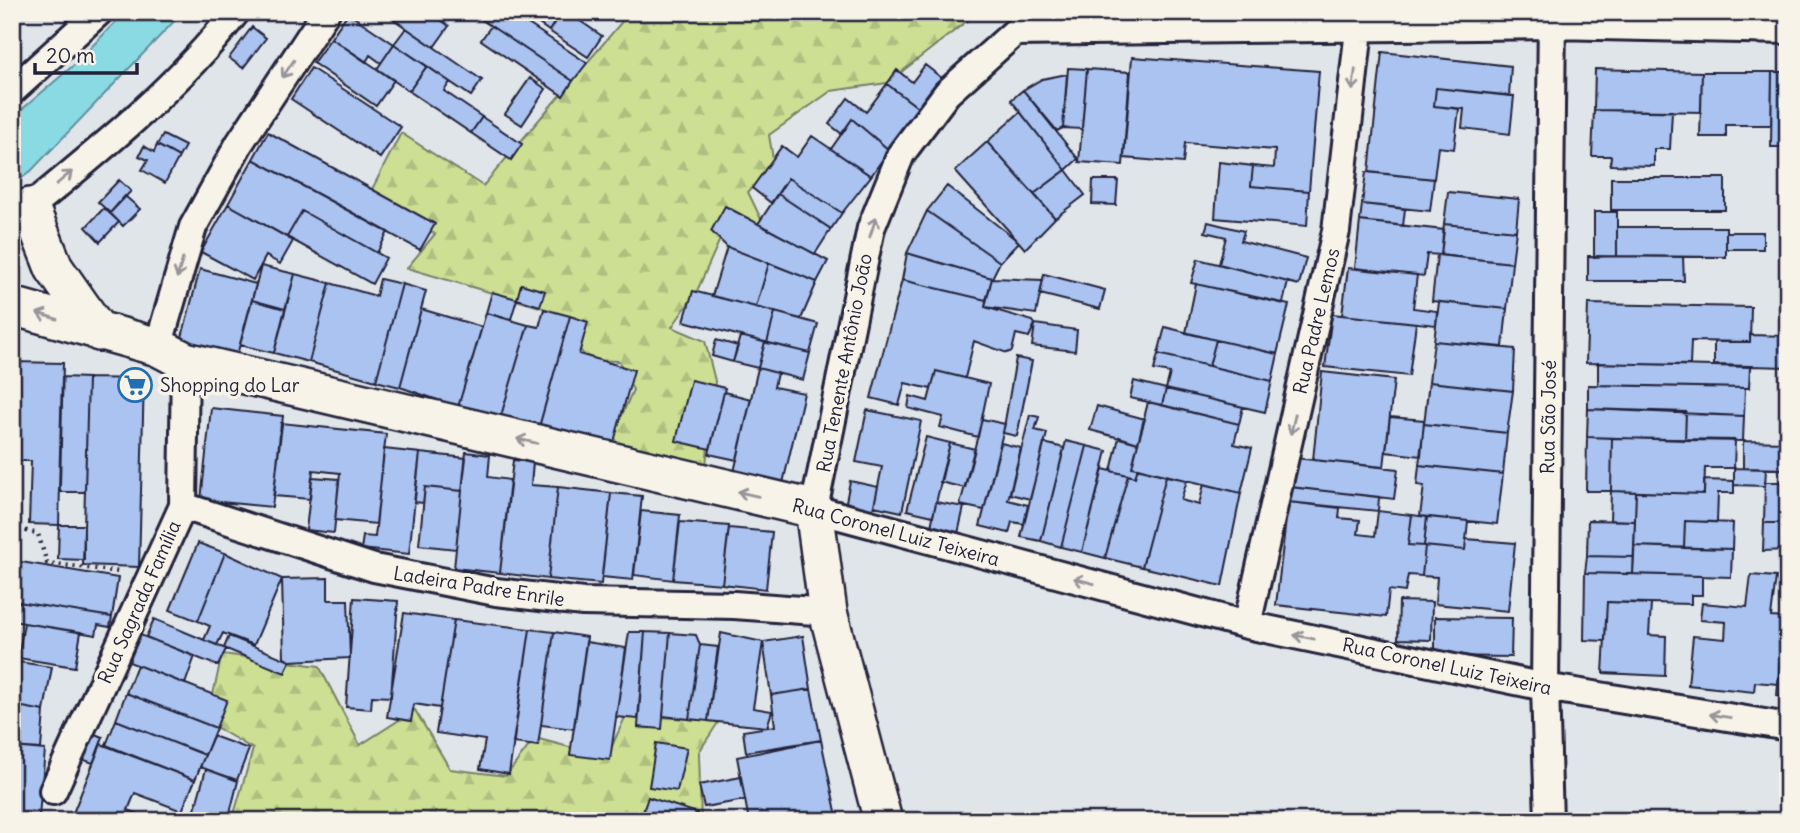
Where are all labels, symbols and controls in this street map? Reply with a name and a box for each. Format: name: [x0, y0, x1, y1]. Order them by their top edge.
scale bar: [35, 32, 136, 76]
text: 20 m: [46, 42, 95, 69]
one-way arrow: [281, 59, 295, 78]
one-way arrow: [1348, 68, 1361, 91]
one-way arrow: [55, 170, 73, 186]
one-way arrow: [868, 216, 880, 238]
street label: Rua Padre Lemos: [1288, 246, 1344, 396]
street label: Rua Tenente Antônio João: [811, 251, 877, 475]
one-way arrow: [172, 257, 185, 279]
one-way arrow: [36, 309, 58, 321]
street label: Rua São José: [1535, 360, 1561, 474]
supermarket icon: Shopping do Lar: [116, 366, 154, 404]
place label: Shopping do Lar: [160, 373, 300, 397]
one-way arrow: [1285, 412, 1299, 435]
one-way arrow: [516, 434, 538, 447]
one-way arrow: [737, 486, 760, 500]
street label: Rua Coronel Luiz Teixeira: [790, 493, 1002, 571]
street label: Rua Sagrada Família: [92, 517, 186, 687]
street label: Ladeira Padre Enrile: [392, 561, 566, 611]
one-way arrow: [1073, 574, 1096, 587]
one-way arrow: [1293, 629, 1316, 643]
street label: Rua Coronel Luiz Teixeira: [1340, 632, 1554, 700]
one-way arrow: [1709, 709, 1732, 722]

